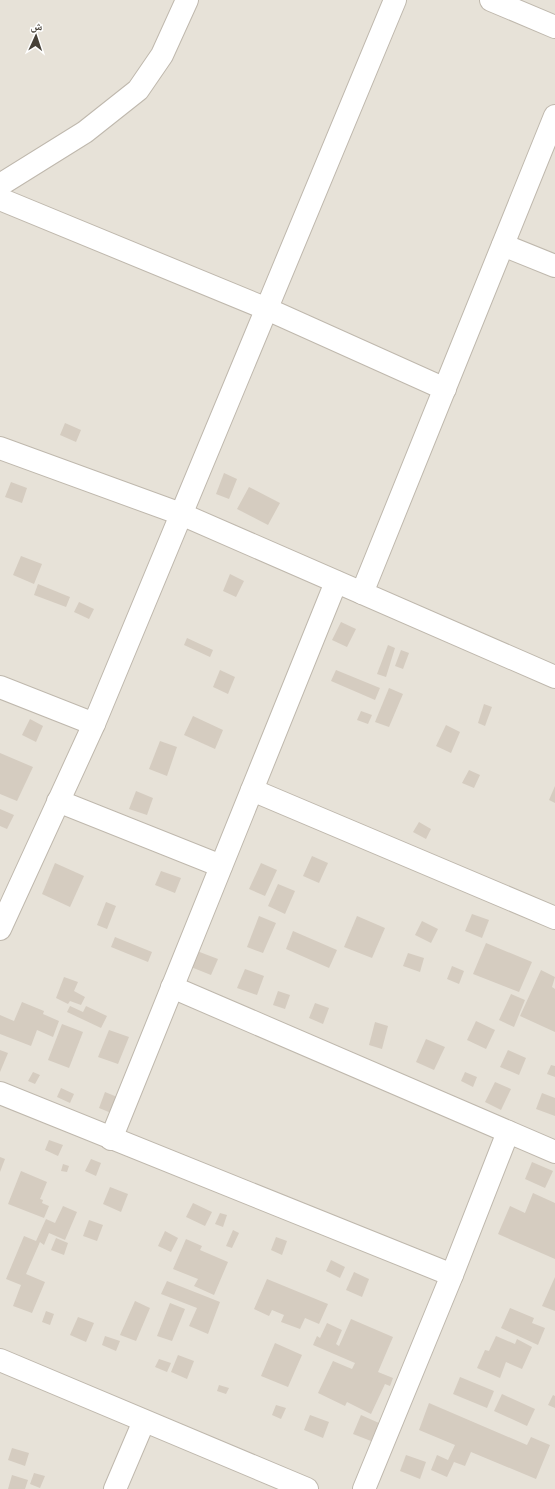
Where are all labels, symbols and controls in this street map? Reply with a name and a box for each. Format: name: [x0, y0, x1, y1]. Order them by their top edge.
north arrow: [16, 16, 56, 56]
text: ش: [30, 19, 43, 34]

